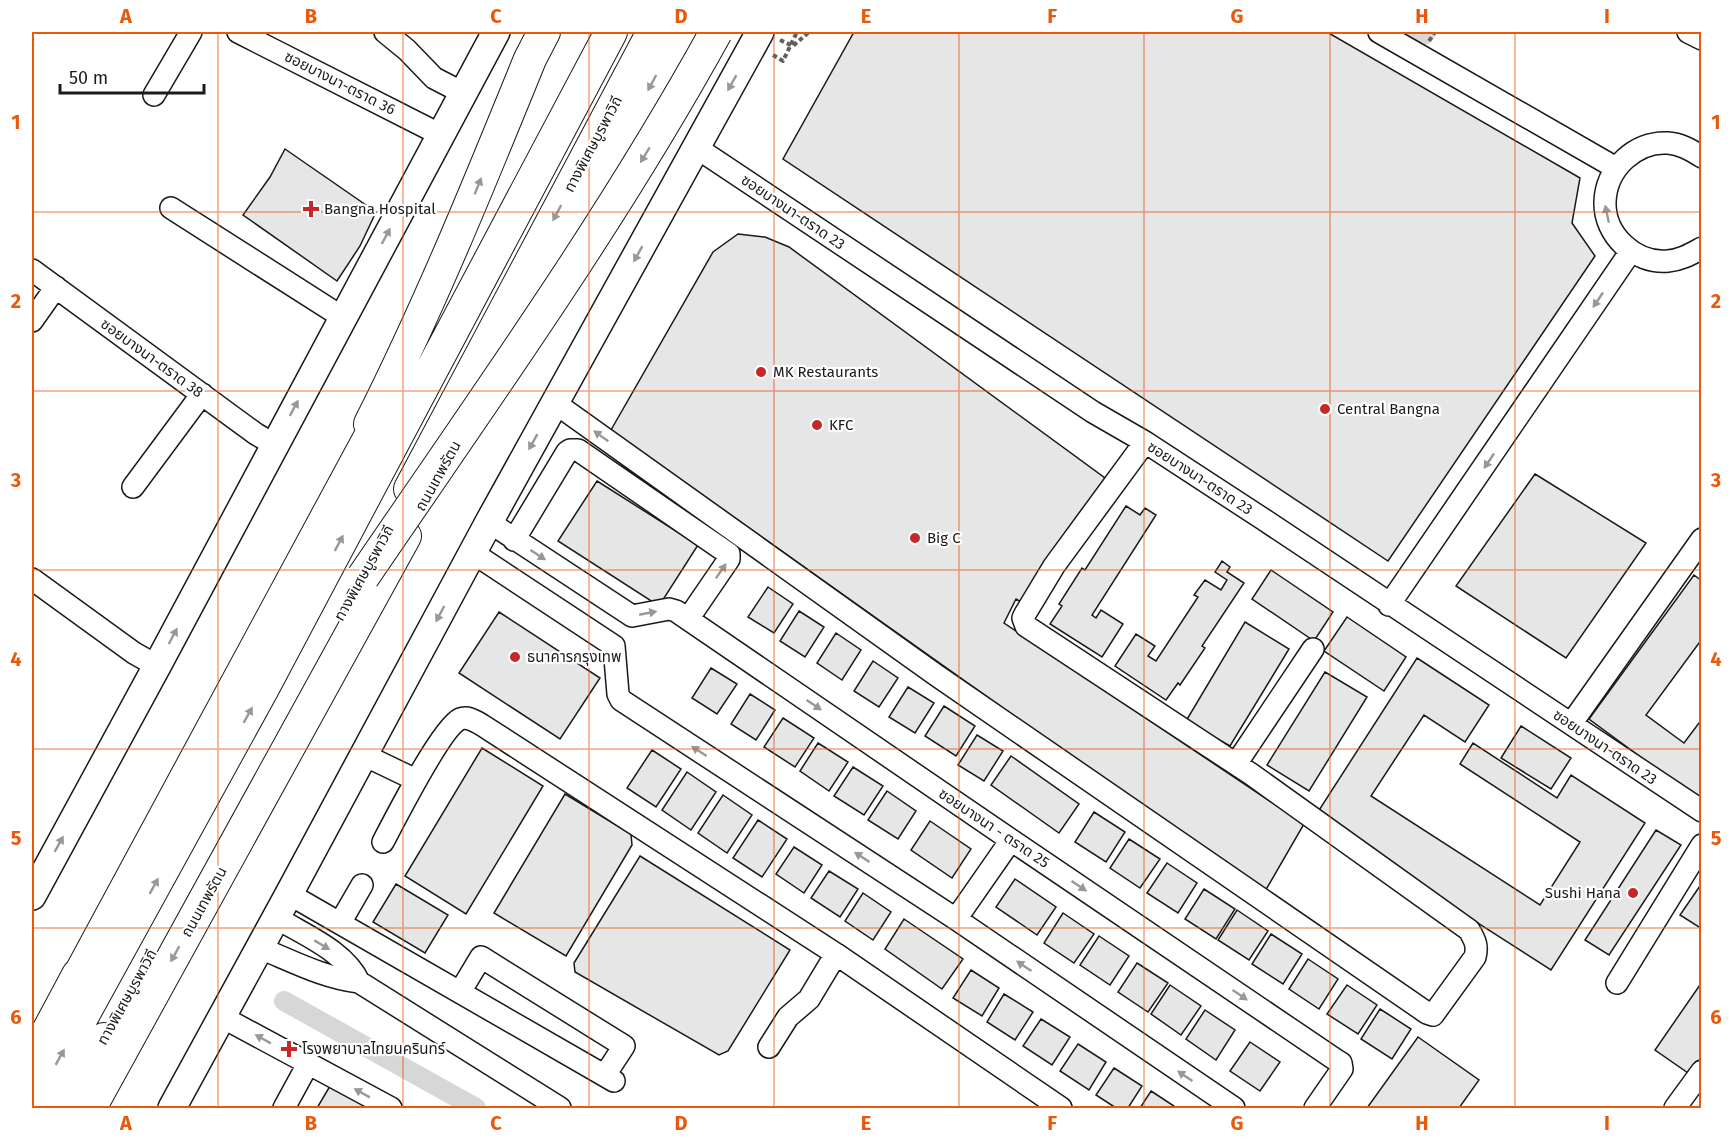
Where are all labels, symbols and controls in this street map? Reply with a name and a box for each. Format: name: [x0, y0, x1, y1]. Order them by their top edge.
text: A: [119, 4, 133, 28]
text: B: [305, 4, 317, 28]
text: C: [490, 4, 502, 28]
text: D: [674, 4, 688, 28]
text: E: [861, 4, 871, 28]
text: F: [1047, 4, 1057, 28]
text: G: [1231, 4, 1243, 28]
text: H: [1415, 4, 1429, 28]
text: I: [1604, 4, 1610, 28]
street label: ซอยบางนา-ตราด 36: [282, 47, 398, 119]
scale bar: [60, 57, 204, 95]
text: 50 m: [69, 67, 108, 89]
one-way arrow: [647, 75, 657, 92]
one-way arrow: [727, 75, 737, 92]
street label: ทางพิเศษบูรพาวิถี: [560, 93, 626, 195]
text: 1: [11, 110, 21, 134]
text: 1: [1711, 110, 1721, 134]
one-way arrow: [640, 147, 651, 163]
street label: ซอยบางนา-ตราด 23: [738, 171, 848, 253]
one-way arrow: [474, 177, 483, 195]
marker: Bangna Hospital: [302, 200, 320, 218]
place label: Bangna Hospital: [324, 200, 436, 218]
one-way arrow: [1602, 204, 1611, 223]
one-way arrow: [552, 205, 562, 222]
one-way arrow: [381, 228, 391, 245]
one-way arrow: [633, 245, 643, 262]
text: 2: [11, 289, 21, 313]
text: 2: [1711, 289, 1721, 313]
one-way arrow: [1593, 292, 1604, 308]
street label: ซอยบางนา-ตราด 38: [97, 315, 207, 401]
place label: MK Restaurants: [773, 363, 878, 381]
marker: MK Restaurants: [754, 365, 768, 379]
one-way arrow: [289, 400, 299, 417]
place label: Central Bangna: [1337, 400, 1440, 418]
marker: Central Bangna: [1318, 402, 1332, 416]
place label: KFC: [829, 416, 854, 434]
marker: KFC: [810, 418, 824, 432]
one-way arrow: [594, 430, 610, 442]
one-way arrow: [528, 434, 538, 451]
street label: ซอยบางนา-ตราด 23: [1144, 437, 1256, 519]
street label: ถนนเทพรัตน: [411, 438, 465, 514]
one-way arrow: [1483, 453, 1494, 470]
text: 3: [10, 468, 21, 492]
text: 3: [1710, 468, 1721, 492]
street label: ทางพิเศษบูรพาวิถี: [330, 522, 398, 624]
place label: Big C: [927, 529, 961, 547]
marker: Big C: [908, 531, 922, 545]
one-way arrow: [334, 534, 344, 551]
one-way arrow: [529, 549, 545, 561]
one-way arrow: [715, 563, 727, 579]
one-way arrow: [435, 606, 445, 623]
one-way arrow: [639, 608, 658, 617]
one-way arrow: [168, 628, 178, 645]
text: 4: [10, 647, 22, 671]
text: 4: [1710, 647, 1722, 671]
place label: ธนาคารกรุงเทพ: [527, 648, 621, 666]
marker: ธนาคารกรุงเทพ: [508, 650, 522, 664]
one-way arrow: [805, 699, 821, 711]
street label: ซอยบางนา-ตราด 23: [1550, 706, 1660, 788]
one-way arrow: [243, 707, 253, 724]
one-way arrow: [690, 745, 707, 756]
street label: ซอยบางนา - ตราด 25: [935, 784, 1053, 872]
text: 5: [11, 826, 22, 850]
text: 5: [1711, 826, 1722, 850]
one-way arrow: [54, 835, 64, 852]
one-way arrow: [854, 852, 870, 863]
street label: ถนนเทพรัตน: [177, 864, 231, 940]
one-way arrow: [149, 877, 159, 894]
one-way arrow: [1070, 880, 1086, 892]
place label: Sushi Hana: [1545, 884, 1621, 902]
marker: Sushi Hana: [1626, 886, 1640, 900]
one-way arrow: [314, 940, 330, 951]
street label: ทางพิเศษบูรพาวิถี: [93, 946, 161, 1048]
one-way arrow: [170, 946, 180, 963]
one-way arrow: [1016, 960, 1033, 971]
one-way arrow: [1232, 989, 1248, 1001]
text: 6: [10, 1005, 22, 1029]
text: 6: [1710, 1005, 1722, 1029]
one-way arrow: [254, 1034, 271, 1044]
marker: โรงพยาบาลไทยนครินทร์: [280, 1040, 298, 1058]
place label: โรงพยาบาลไทยนครินทร์: [302, 1040, 446, 1058]
one-way arrow: [55, 1048, 65, 1065]
one-way arrow: [1177, 1070, 1194, 1081]
one-way arrow: [353, 1088, 370, 1098]
text: A: [119, 1111, 133, 1135]
text: B: [305, 1111, 317, 1135]
text: C: [490, 1111, 502, 1135]
text: D: [674, 1111, 688, 1135]
text: E: [861, 1111, 871, 1135]
text: F: [1047, 1111, 1057, 1135]
text: G: [1231, 1111, 1243, 1135]
text: H: [1415, 1111, 1429, 1135]
text: I: [1604, 1111, 1610, 1135]

